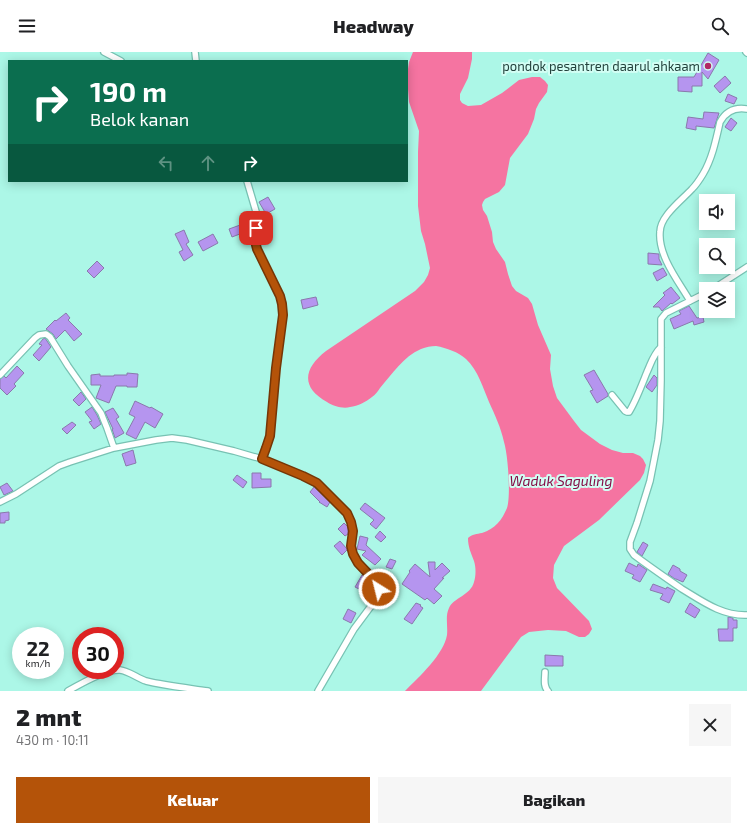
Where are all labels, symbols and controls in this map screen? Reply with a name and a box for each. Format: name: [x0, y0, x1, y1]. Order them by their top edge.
icon: menu: [16, 15, 38, 37]
text: Headway: [333, 15, 414, 37]
icon: search: [709, 15, 731, 37]
place label: pondok pesantren daarul ahkaam: [502, 58, 700, 74]
marker: pondok pesantren daarul ahkaam: [703, 61, 713, 71]
text: 190 m: [90, 74, 167, 108]
icon: right: [24, 76, 76, 128]
text: Belok kanan: [90, 108, 189, 130]
icon: left: [155, 152, 177, 174]
icon: ahead: [197, 152, 219, 174]
icon: right: [239, 152, 261, 174]
map controls: [699, 194, 735, 318]
button: sound: [699, 194, 735, 230]
pin: [239, 211, 273, 245]
icon: arrive: [245, 217, 267, 239]
button: search: [699, 238, 735, 274]
button: layers: [699, 282, 735, 318]
water label: Waduk Saguling: [510, 472, 612, 489]
position arrow: [358, 568, 400, 610]
speed limit sign: 30: [72, 627, 124, 679]
text: 22: [26, 636, 50, 660]
text: km/h: [26, 657, 50, 669]
text: 2 mnt: [16, 702, 81, 731]
button: close: [689, 704, 731, 746]
text: 430 m · 10:11: [16, 732, 89, 748]
button: Keluar: [16, 777, 370, 823]
button: Bagikan: [378, 777, 731, 823]

